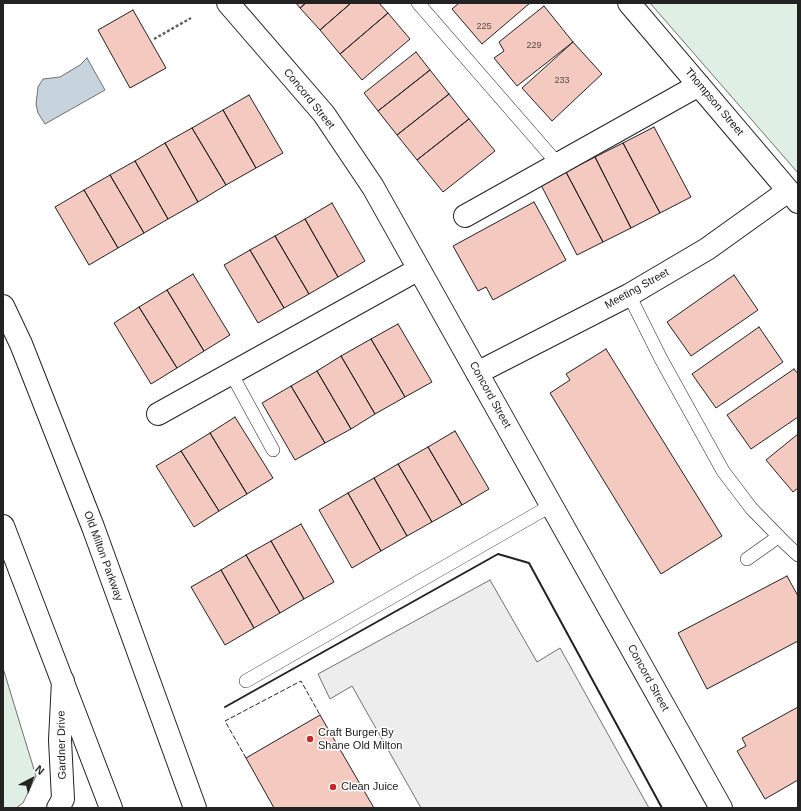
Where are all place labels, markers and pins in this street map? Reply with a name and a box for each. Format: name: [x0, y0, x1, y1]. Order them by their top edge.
place label: Craft Burger By Shane Old Milton: [318, 726, 402, 752]
marker: Craft Burger By Shane Old Milton: [305, 734, 315, 744]
place label: Clean Juice: [341, 780, 398, 794]
marker: Clean Juice: [328, 782, 338, 792]

